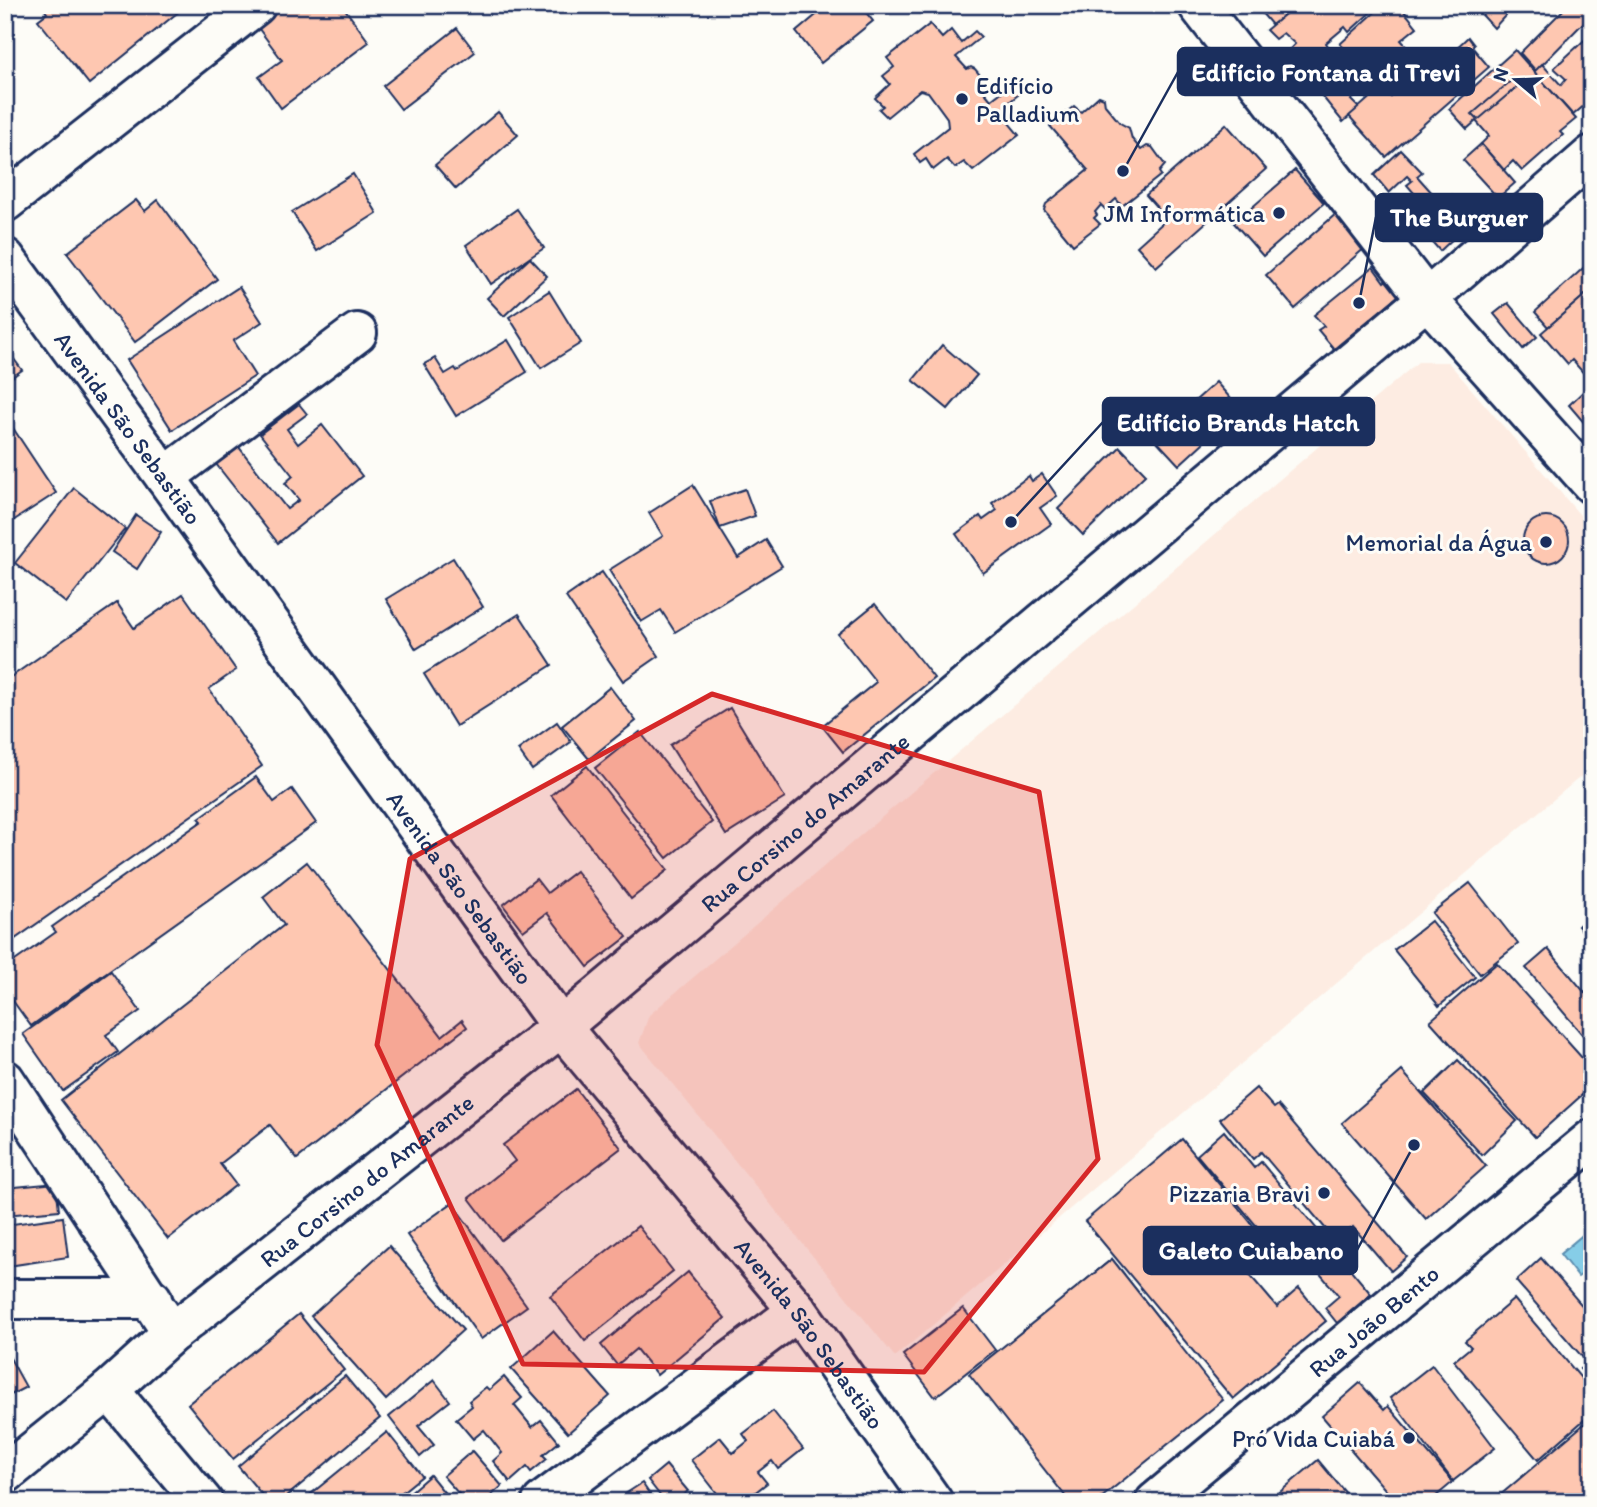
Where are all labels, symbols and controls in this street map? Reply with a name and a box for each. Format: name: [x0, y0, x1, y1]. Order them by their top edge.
north arrow: [1482, 46, 1552, 116]
callout: Edifício Fontana di Trevi: [1178, 48, 1474, 95]
text: Edifício Fontana di Trevi: [1191, 56, 1461, 88]
text: N: [1487, 65, 1513, 84]
place label: Edifício Palladium: [976, 71, 1079, 128]
marker: Edifício Palladium: [954, 91, 970, 107]
callout: The Burguer: [1376, 194, 1542, 241]
place label: JM Informática: [1104, 199, 1266, 228]
text: The Burguer: [1389, 201, 1529, 233]
marker: JM Informática: [1271, 205, 1287, 221]
street label: Avenida São Sebastião: [49, 325, 209, 530]
callout: Edifício Brands Hatch: [1103, 398, 1374, 445]
text: Edifício Brands Hatch: [1117, 406, 1360, 438]
place label: Memorial da Água: [1346, 528, 1532, 557]
marker: Memorial da Água: [1538, 534, 1554, 550]
street label: Rua Corsino do Amarante: [694, 726, 915, 918]
street label: Avenida São Sebastião: [381, 785, 540, 990]
street label: Rua Corsino do Amarante: [254, 1087, 479, 1273]
place label: Pizzaria Bravi: [1169, 1179, 1310, 1208]
marker: Pizzaria Bravi: [1316, 1185, 1332, 1201]
callout: Galeto Cuiabano: [1144, 1227, 1357, 1274]
street label: Avenida São Sebastião: [729, 1232, 891, 1435]
text: Galeto Cuiabano: [1158, 1234, 1344, 1266]
street label: Rua João Bento: [1303, 1258, 1444, 1383]
place label: Pró Vida Cuiabá: [1232, 1424, 1395, 1453]
marker: Pró Vida Cuiabá: [1401, 1430, 1417, 1446]

